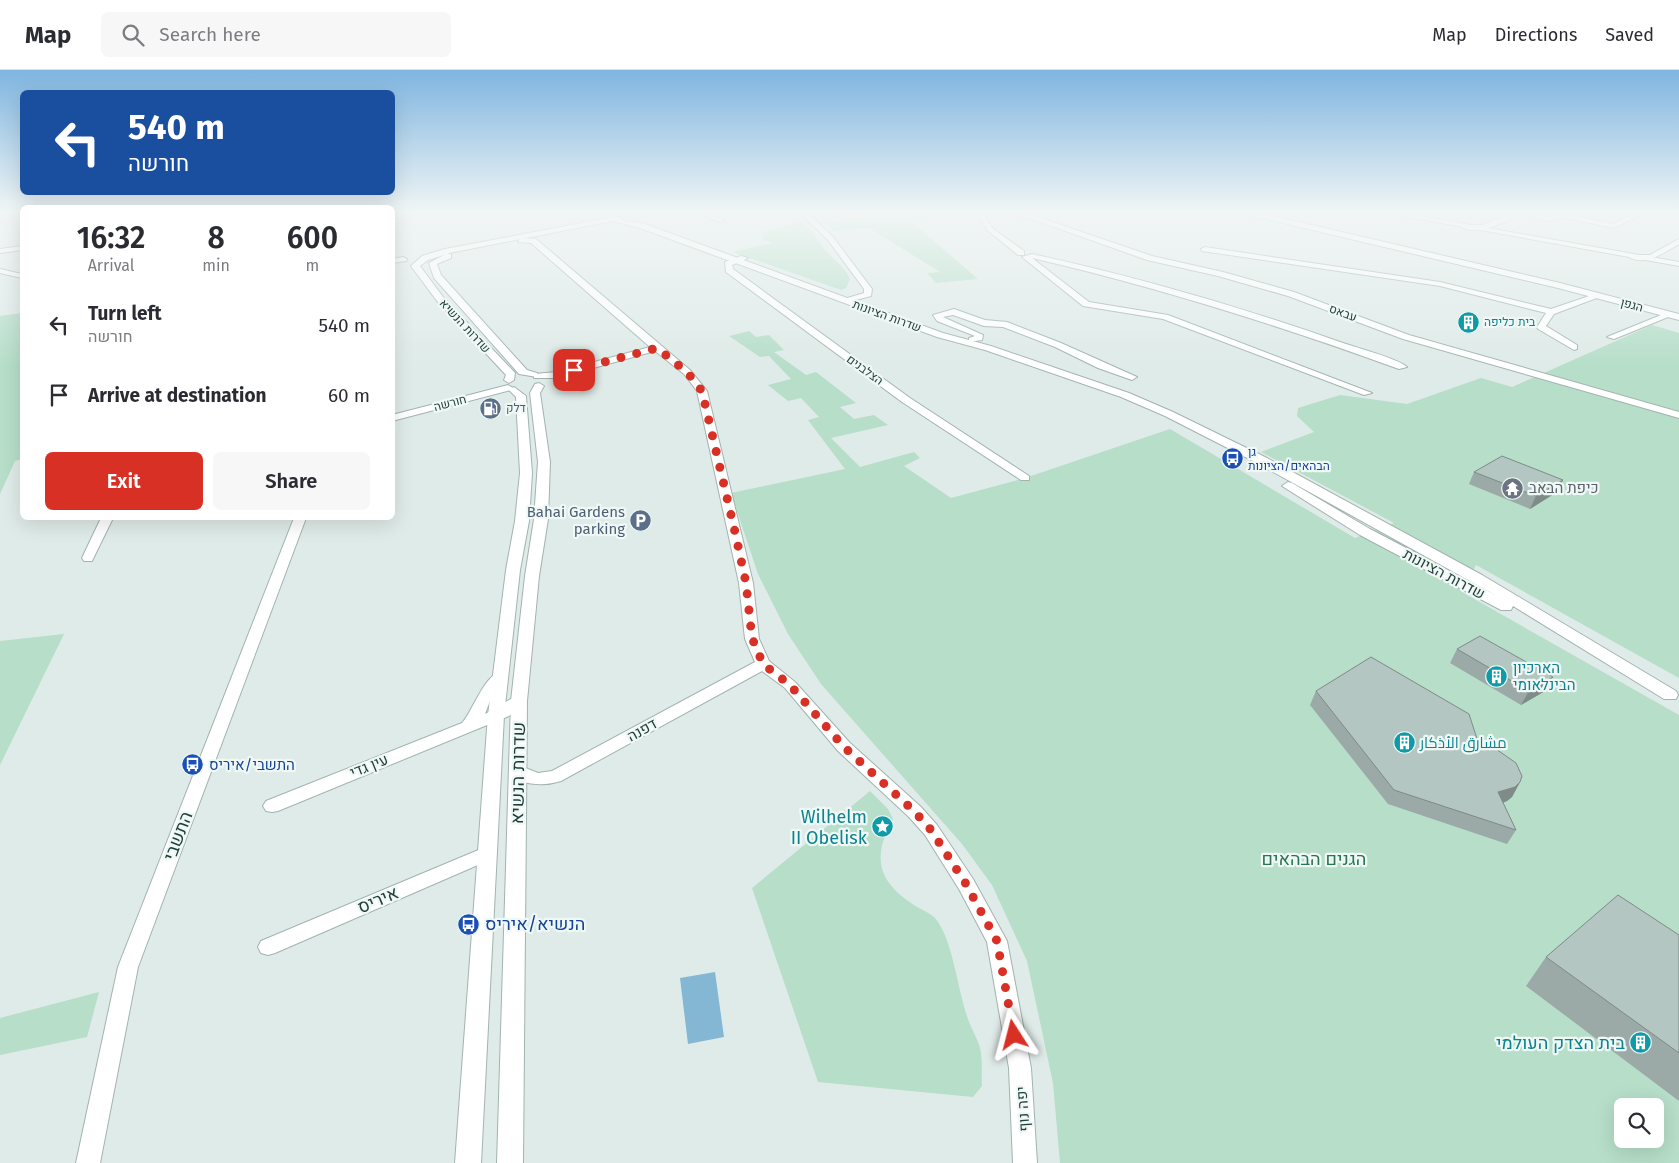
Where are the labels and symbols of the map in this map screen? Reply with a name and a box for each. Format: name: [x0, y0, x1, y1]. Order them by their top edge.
street label: הגפן: [1619, 295, 1645, 315]
street label: שדרות הנשיא: [437, 296, 493, 356]
street label: שדרות הציונות: [851, 297, 923, 335]
street label: עבאס: [1327, 302, 1359, 324]
building icon: בית כליפה: [1456, 310, 1480, 334]
place label: בית כליפה: [1484, 315, 1536, 329]
pin: [553, 349, 595, 391]
street label: הצלבנים: [844, 352, 886, 388]
street label: חורשה: [432, 392, 468, 414]
fuel station icon: דלק: [478, 396, 502, 420]
place label: דלק: [506, 401, 526, 415]
place label: גן הבהאים/הציונות: [1248, 445, 1330, 473]
bus stop icon: גן הבהאים/הציונות: [1220, 447, 1244, 471]
temple icon: כיפת הבאב: [1501, 476, 1525, 500]
place label: כיפת הבאב: [1529, 479, 1599, 497]
place label: Bahai Gardens parking: [527, 503, 625, 538]
parking icon: Bahai Gardens parking: [629, 509, 653, 533]
street label: שדרות הציונות: [1400, 545, 1488, 603]
place label: הארכיון הבינלאומי: [1513, 659, 1575, 694]
building icon: הארכיון הבינלאומי: [1485, 665, 1509, 689]
street label: דפנה: [624, 714, 660, 746]
street label: שדרות הנשיא: [506, 722, 530, 824]
building icon: مشارق الأذكار: [1392, 731, 1416, 755]
place label: مشارق الأذكار: [1419, 734, 1507, 753]
street label: עין גדי: [347, 750, 391, 782]
bus stop icon: התשבי/איריס: [181, 753, 205, 777]
place label: התשבי/איריס: [209, 756, 295, 774]
place label: Wilhelm II Obelisk: [791, 806, 868, 849]
street label: התשבי: [159, 808, 197, 864]
place icon: Wilhelm II Obelisk: [871, 815, 895, 839]
park label: הגנים הבהאים: [1262, 848, 1366, 870]
street label: איריס: [354, 882, 402, 918]
bus stop icon: הנשיא/איריס: [457, 912, 481, 936]
place label: הנשיא/איריס: [485, 913, 585, 935]
position arrow: [987, 1008, 1039, 1060]
building icon: בית הצדק העולמי: [1629, 1031, 1653, 1055]
place label: בית הצדק העולמי: [1496, 1032, 1626, 1054]
street label: יפה נוף: [1012, 1086, 1034, 1132]

